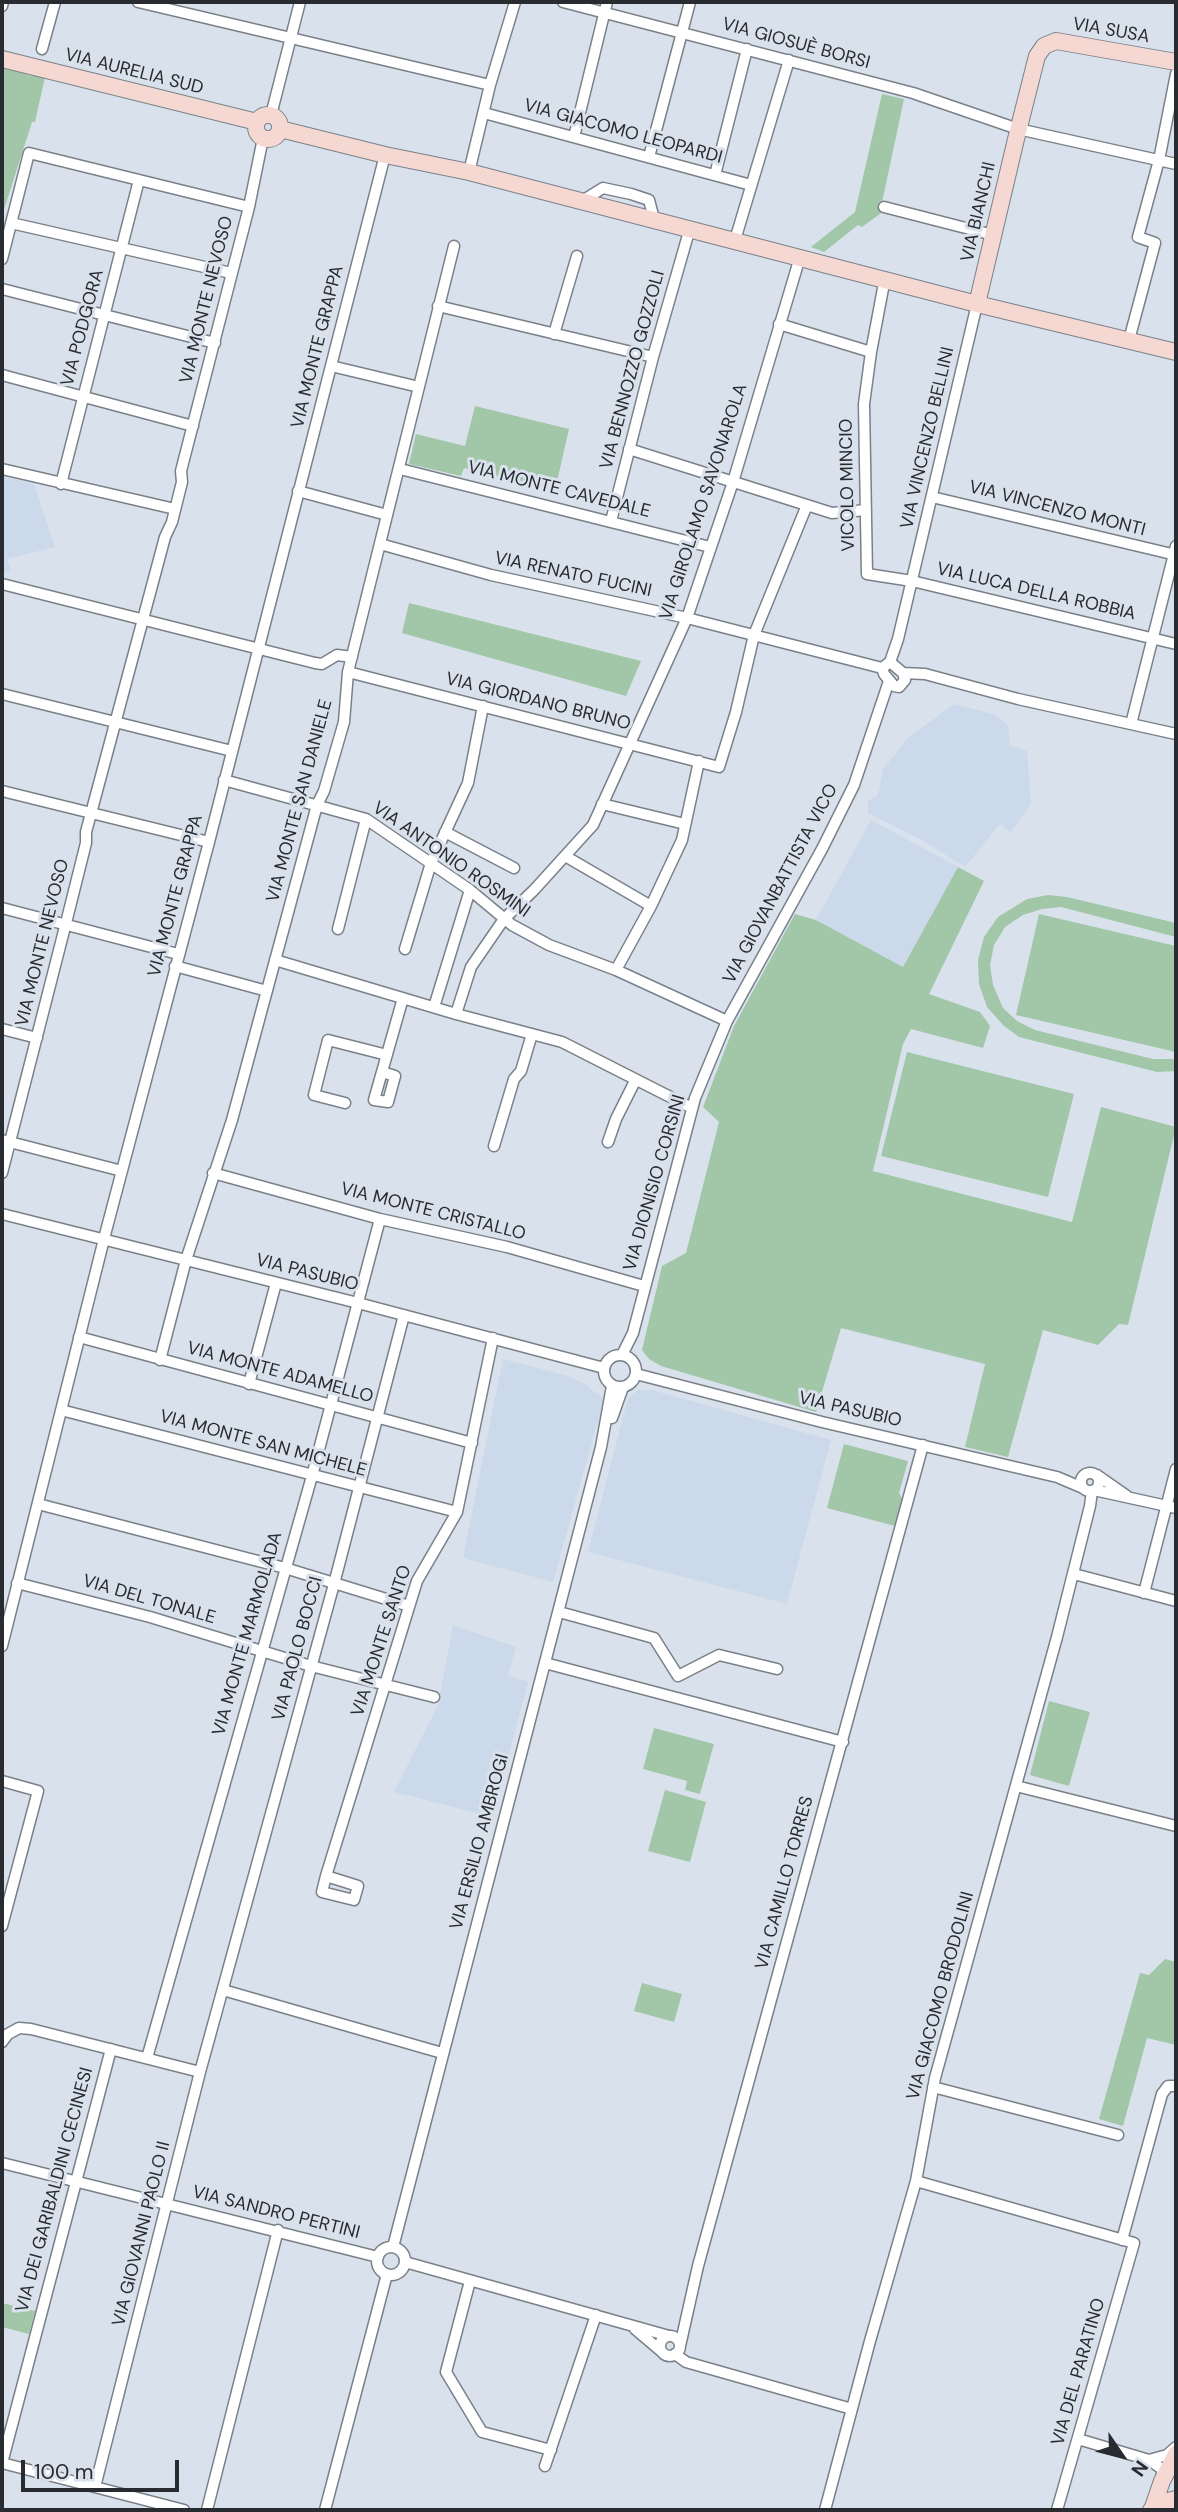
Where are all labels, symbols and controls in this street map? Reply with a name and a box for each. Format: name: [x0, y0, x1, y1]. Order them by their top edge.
street label: VIA GIOSUÈ BORSI: [720, 14, 872, 74]
street label: VIA SUSA: [1071, 14, 1151, 48]
street label: VIA AURELIA SUD: [62, 44, 206, 100]
street label: VIA GIACOMO LEOPARDI: [521, 95, 725, 169]
street label: VIA BIANCHI: [957, 160, 1001, 264]
street label: VIA MONTE NEVOSO: [176, 214, 238, 386]
street label: VIA MONTE GRAPPA: [287, 263, 349, 431]
street label: VIA PODGORA: [57, 267, 109, 389]
street label: VIA BENNOZZO GOZZOLI: [596, 268, 670, 472]
street label: VIA VINCENZO BELLINI: [897, 345, 959, 531]
street label: VIA GIROLAMO SAVONAROLA: [656, 381, 752, 623]
street label: VICOLO MINCIO: [836, 418, 860, 552]
street label: VIA MONTE CAVEDALE: [465, 457, 653, 523]
street label: VIA VINCENZO MONTI: [967, 477, 1147, 541]
street label: VIA RENATO FUCINI: [492, 548, 654, 602]
street label: VIA LUCA DELLA ROBBIA: [934, 559, 1138, 625]
street label: VIA GIORDANO BRUNO: [443, 669, 633, 735]
street label: VIA MONTE SAN DANIELE: [263, 697, 337, 905]
street label: VIA GIOVANBATTISTA VICO: [719, 780, 843, 988]
street label: VIA ANTONIO ROSMINI: [368, 797, 534, 923]
street label: VIA MONTE GRAPPA: [144, 813, 208, 979]
street label: VIA MONTE NEVOSO: [12, 857, 74, 1029]
street label: VIA DIONISIO CORSINI: [619, 1092, 691, 1274]
street label: VIA MONTE CRISTALLO: [338, 1179, 528, 1245]
street label: VIA PASUBIO: [253, 1250, 361, 1296]
street label: VIA MONTE ADAMELLO: [184, 1338, 376, 1408]
street label: VIA PASUBIO: [796, 1388, 904, 1432]
street label: VIA MONTE SAN MICHELE: [157, 1406, 369, 1482]
street label: VIA MONTE MARMOLADA: [208, 1529, 288, 1739]
street label: VIA MONTE SANTO: [347, 1563, 417, 1719]
street label: VIA DEL TONALE: [80, 1571, 218, 1629]
street label: VIA PAOLO BOCCI: [268, 1574, 328, 1724]
street label: VIA ERSILIO AMBROGI: [446, 1752, 514, 1932]
street label: VIA CAMILLO TORRES: [751, 1794, 819, 1972]
street label: VIA GIACOMO BRODOLINI: [903, 1889, 979, 2103]
street label: VIA DEI GARIBALDINI CECINESI: [12, 2065, 98, 2315]
street label: VIA GIOVANNI PAOLO II: [109, 2139, 175, 2329]
street label: VIA SANDRO PERTINI: [190, 2182, 362, 2244]
street label: VIA DEL PARATINO: [1048, 2296, 1110, 2448]
north arrow: [1087, 2421, 1157, 2491]
scale bar: [24, 2446, 182, 2490]
text: N: [1125, 2455, 1154, 2481]
text: 100 m: [34, 2458, 94, 2486]

